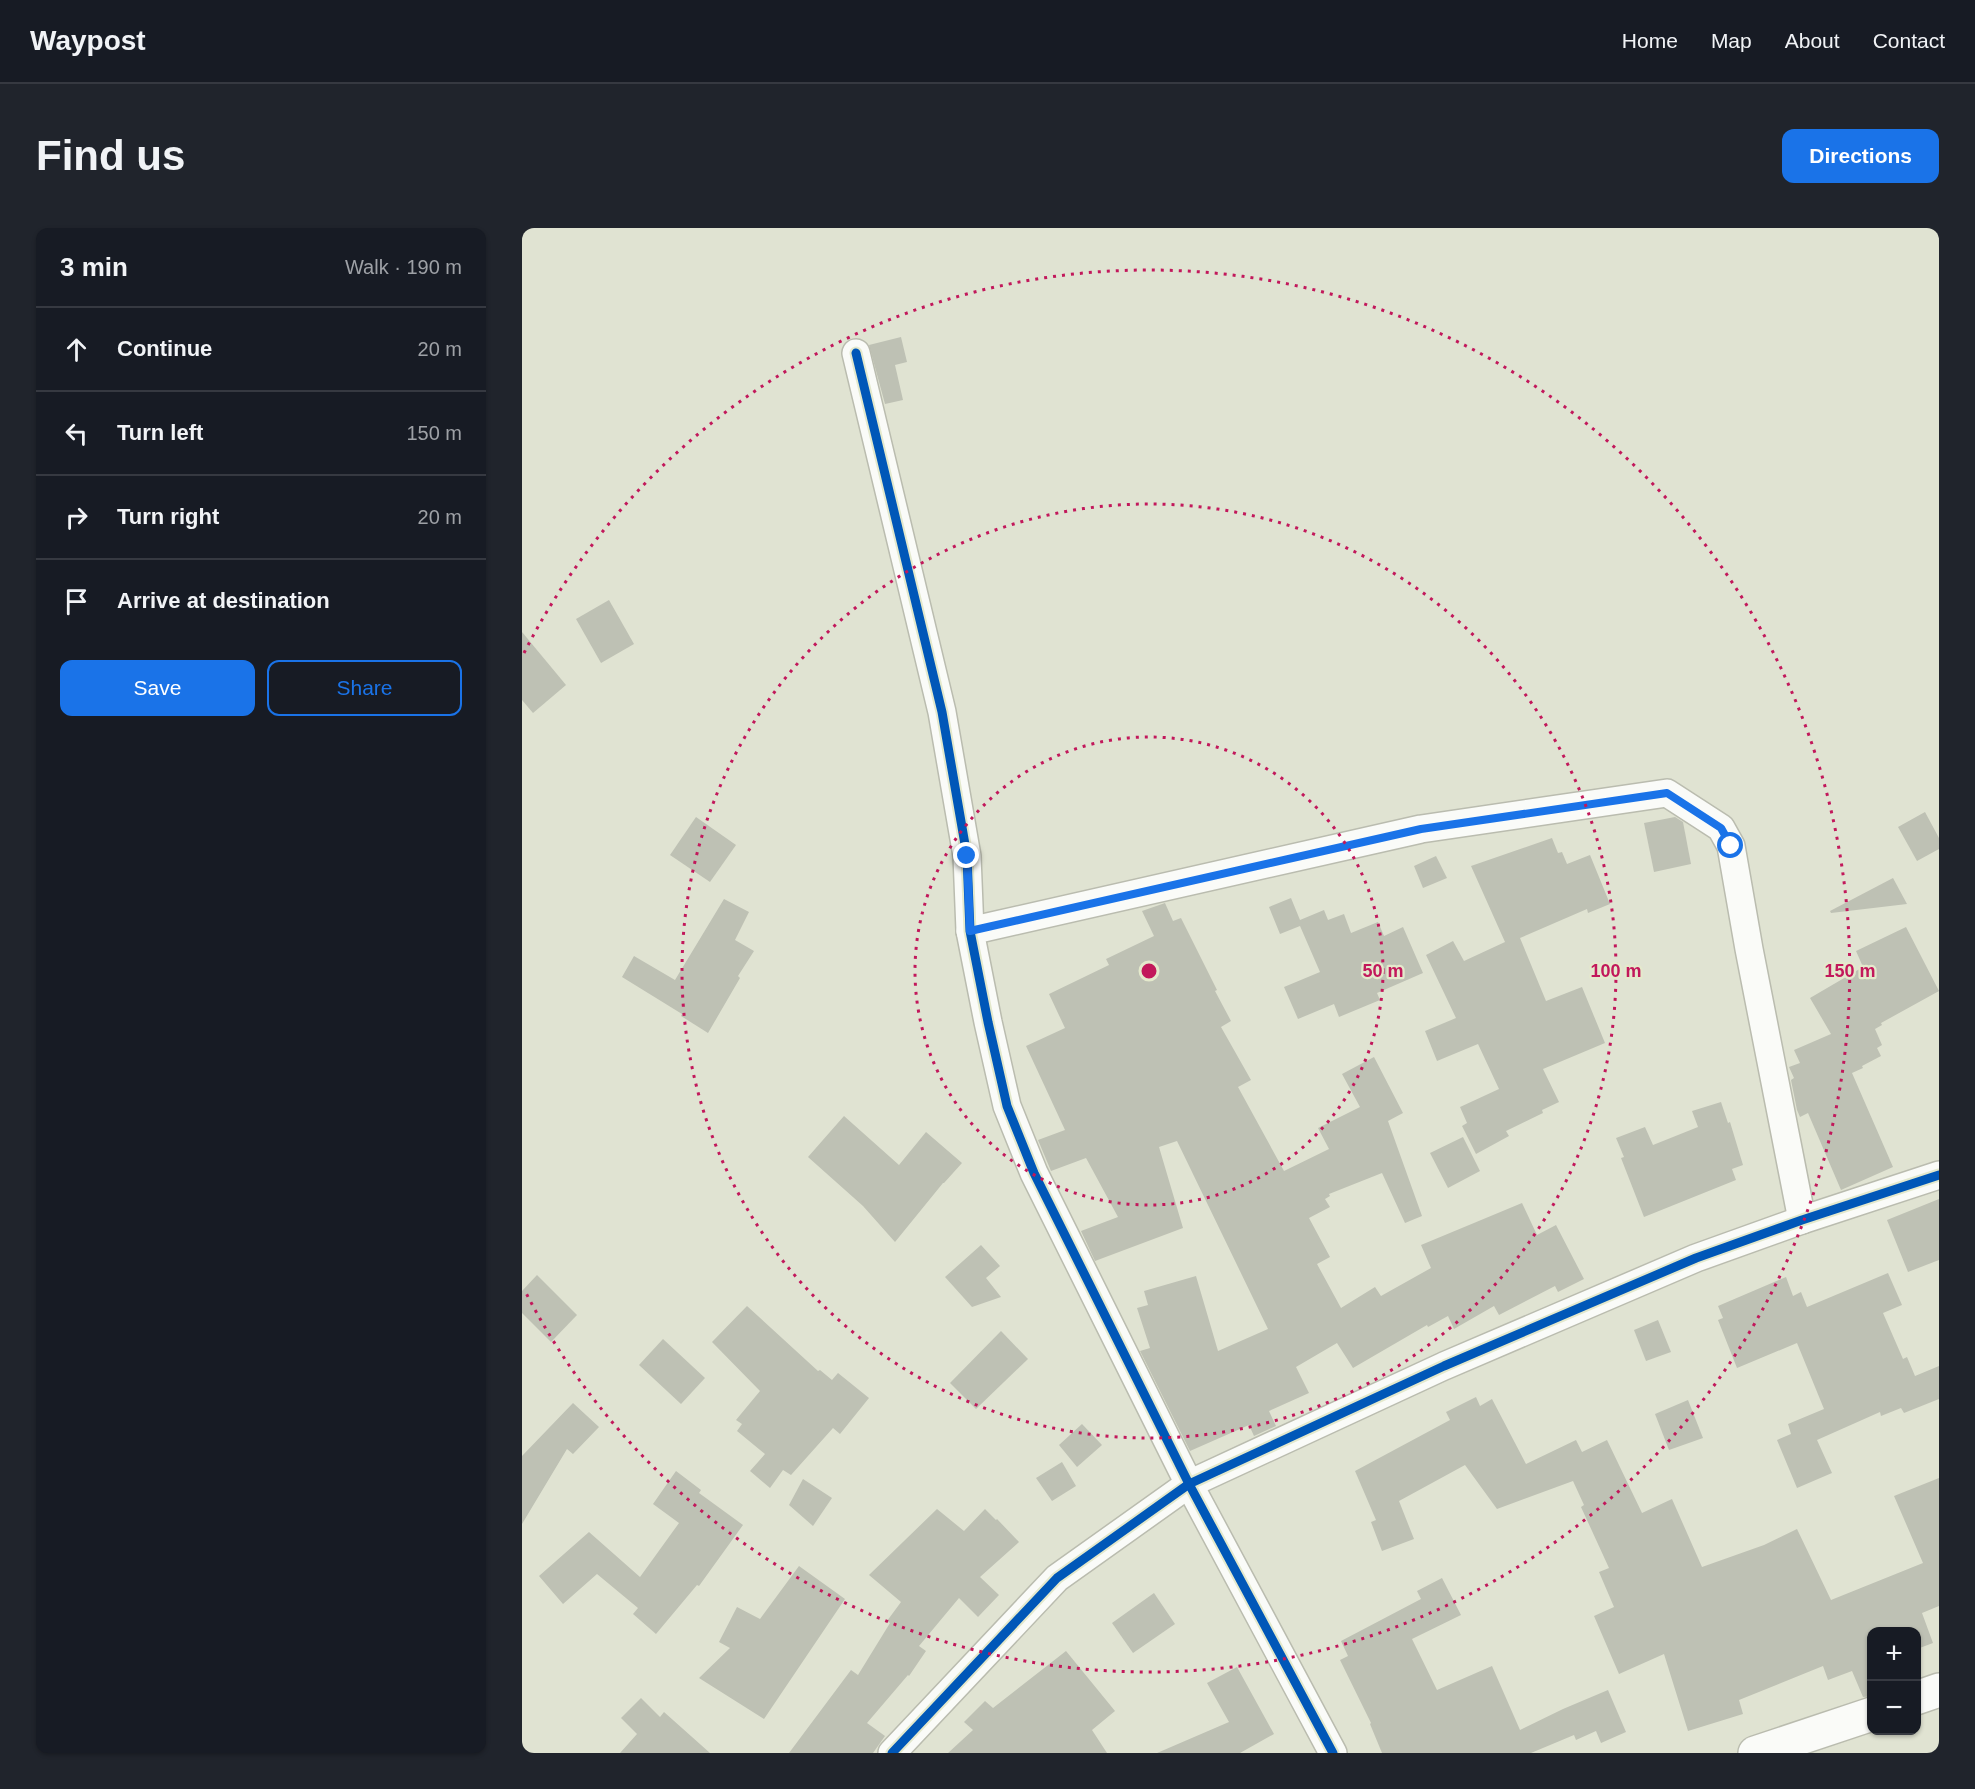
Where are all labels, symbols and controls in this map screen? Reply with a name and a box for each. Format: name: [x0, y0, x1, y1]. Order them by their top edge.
text: Waypost: [30, 25, 146, 56]
text: Home: [1622, 29, 1678, 52]
text: Map: [1711, 29, 1752, 52]
text: About: [1785, 29, 1840, 52]
text: Contact: [1873, 29, 1945, 52]
button: Directions: [1782, 129, 1939, 183]
text: Find us: [36, 132, 185, 179]
text: 3 min: [60, 252, 128, 282]
text: Walk · 190 m: [345, 256, 462, 278]
icon: ahead: [60, 333, 93, 366]
text: Continue: [117, 336, 212, 361]
text: 20 m: [418, 338, 462, 360]
icon: left: [60, 417, 93, 450]
text: Turn left: [117, 420, 203, 445]
text: 150 m: [406, 422, 462, 444]
icon: right: [60, 501, 93, 534]
text: Turn right: [117, 504, 219, 529]
text: 20 m: [418, 506, 462, 528]
icon: arrive: [60, 585, 93, 618]
text: Arrive at destination: [117, 588, 330, 613]
button: Save: [60, 660, 255, 716]
button: Share: [267, 660, 462, 716]
route start: [1717, 832, 1743, 858]
route end: [953, 842, 979, 868]
centre of rings: [1139, 961, 1159, 981]
text: 50 m: [1362, 961, 1404, 981]
text: 100 m: [1590, 961, 1642, 981]
text: 150 m: [1824, 961, 1876, 981]
map controls: [1867, 1627, 1921, 1735]
button: +: [1867, 1627, 1921, 1681]
button: −: [1867, 1681, 1921, 1735]

